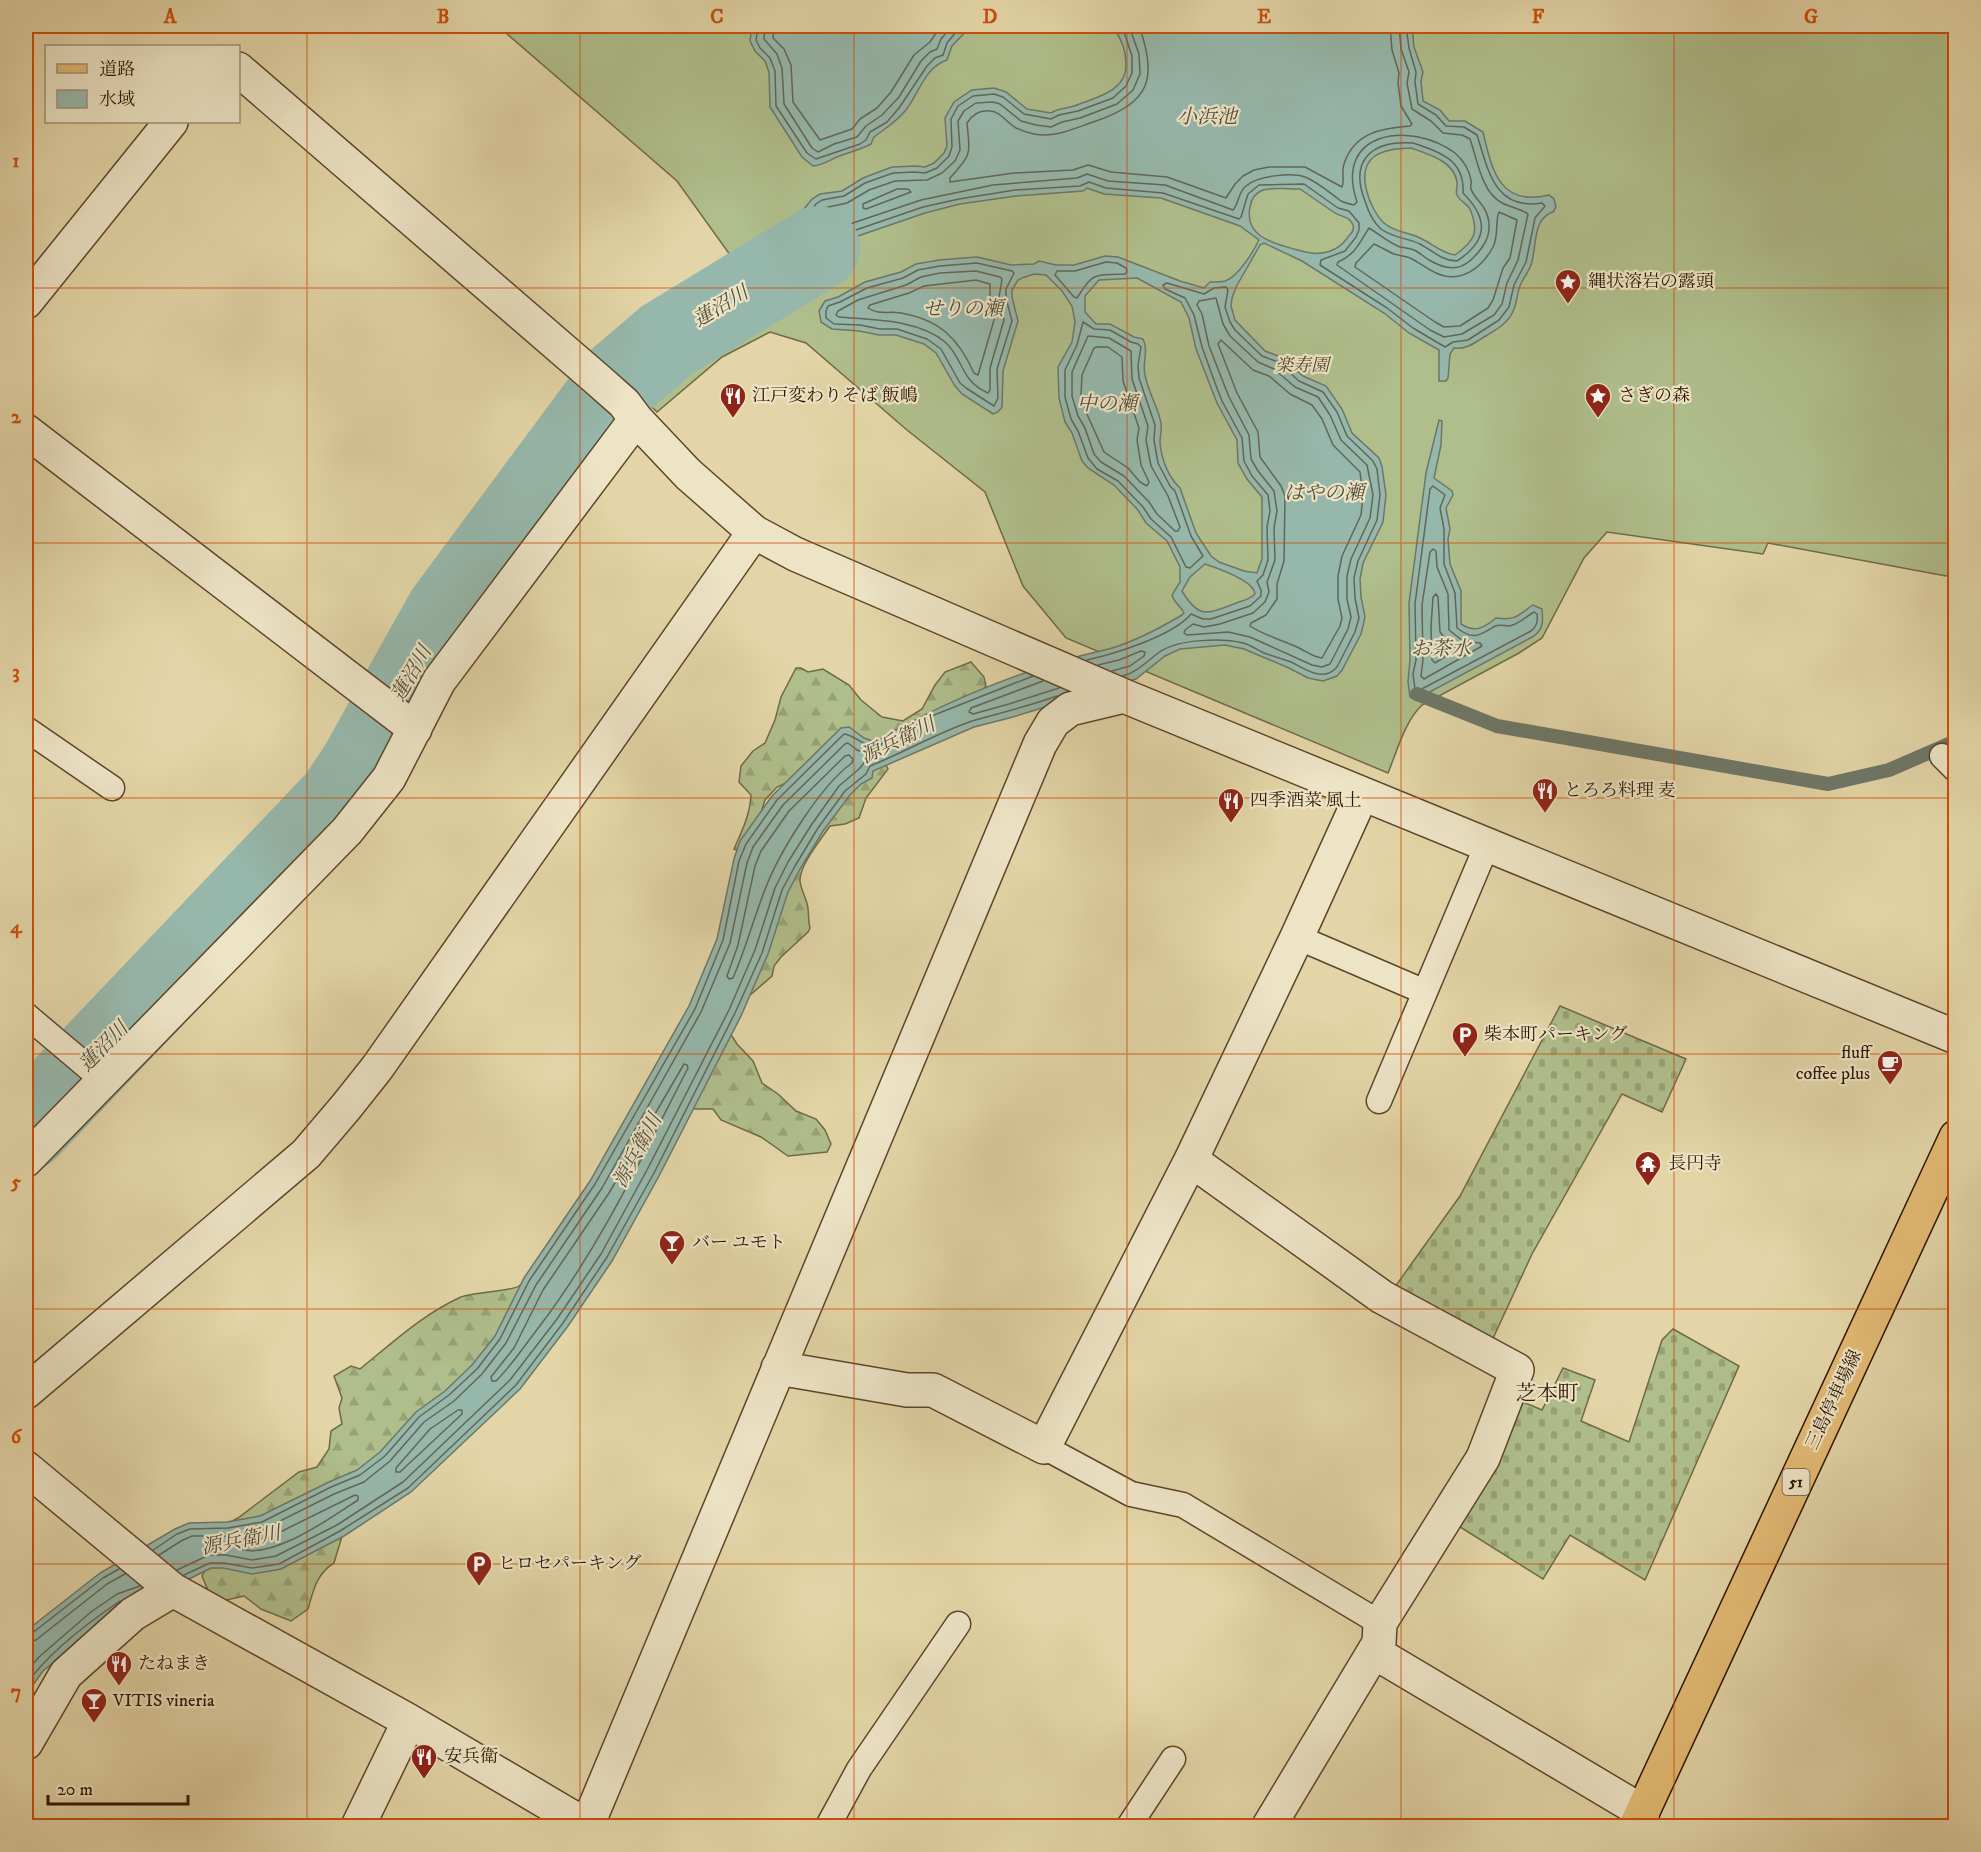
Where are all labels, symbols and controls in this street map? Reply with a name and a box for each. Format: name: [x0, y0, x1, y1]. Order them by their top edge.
text: A: [163, 5, 178, 30]
text: B: [437, 5, 449, 30]
text: C: [710, 5, 724, 30]
text: D: [983, 5, 998, 30]
text: E: [1257, 5, 1271, 30]
text: F: [1532, 5, 1545, 30]
text: G: [1804, 5, 1818, 30]
legend: [45, 45, 240, 123]
text: 道路: [99, 59, 135, 81]
text: 水域: [99, 89, 135, 111]
water label: 小浜池: [1177, 105, 1239, 130]
text: 1: [12, 149, 20, 174]
place icon: 縄状溶岩の露頭: [1553, 267, 1583, 305]
place label: 縄状溶岩の露頭: [1588, 271, 1714, 293]
water label: 蓮沼川: [689, 280, 755, 333]
water label: せりの瀬: [923, 297, 1007, 322]
park label: 楽寿園: [1275, 355, 1332, 377]
restaurant icon: 江戸変わりそば 飯嶋: [718, 381, 748, 419]
place icon: さぎの森: [1583, 381, 1613, 419]
place label: 江戸変わりそば 飯嶋: [752, 385, 918, 407]
place label: さぎの森: [1618, 385, 1690, 407]
water label: 中の瀬: [1077, 392, 1141, 417]
text: 2: [11, 405, 22, 430]
water label: はやの瀬: [1284, 481, 1368, 506]
water label: お茶水: [1411, 637, 1473, 662]
water label: 蓮沼川: [386, 640, 439, 706]
text: 3: [12, 660, 20, 685]
water label: 源兵衛川: [857, 711, 941, 770]
restaurant icon: とろろ料理 麦: [1530, 776, 1560, 814]
place label: とろろ料理 麦: [1564, 780, 1676, 802]
restaurant icon: 四季酒菜 風土: [1216, 786, 1246, 824]
place label: 四季酒菜 風土: [1250, 790, 1362, 812]
text: 4: [10, 915, 23, 940]
water label: 蓮沼川: [74, 1015, 135, 1077]
parking icon: 柴本町パーキング: [1450, 1020, 1480, 1058]
place label: 柴本町パーキング: [1484, 1024, 1627, 1046]
place label: fluff coffee plus: [1796, 1042, 1873, 1085]
cafe icon: fluff coffee plus: [1875, 1048, 1905, 1086]
water label: 源兵衛川: [608, 1108, 669, 1192]
temple icon: 長円寺: [1633, 1149, 1663, 1187]
place label: 長円寺: [1668, 1153, 1722, 1175]
text: 5: [10, 1170, 21, 1195]
bar icon: バー ユモト: [657, 1228, 687, 1266]
place label: バー ユモト: [692, 1232, 786, 1254]
street label: 三島停車場線: [1801, 1346, 1867, 1454]
district label: 芝本町: [1516, 1381, 1579, 1407]
text: 6: [11, 1425, 23, 1450]
road number: 51: [1782, 1469, 1810, 1495]
water label: 源兵衛川: [199, 1521, 285, 1561]
parking icon: ヒロセパーキング: [464, 1549, 494, 1587]
place label: ヒロセパーキング: [498, 1553, 641, 1575]
restaurant icon: たねまき: [104, 1649, 134, 1687]
place label: たねまき: [138, 1653, 210, 1675]
text: 7: [11, 1680, 21, 1705]
bar icon: VITIS vineria: [79, 1686, 109, 1724]
place label: VITIS vineria: [112, 1690, 215, 1712]
restaurant icon: 安兵衛: [409, 1742, 439, 1780]
place label: 安兵衛: [444, 1746, 498, 1768]
scale bar: [48, 1768, 188, 1806]
text: 20 m: [57, 1779, 93, 1801]

